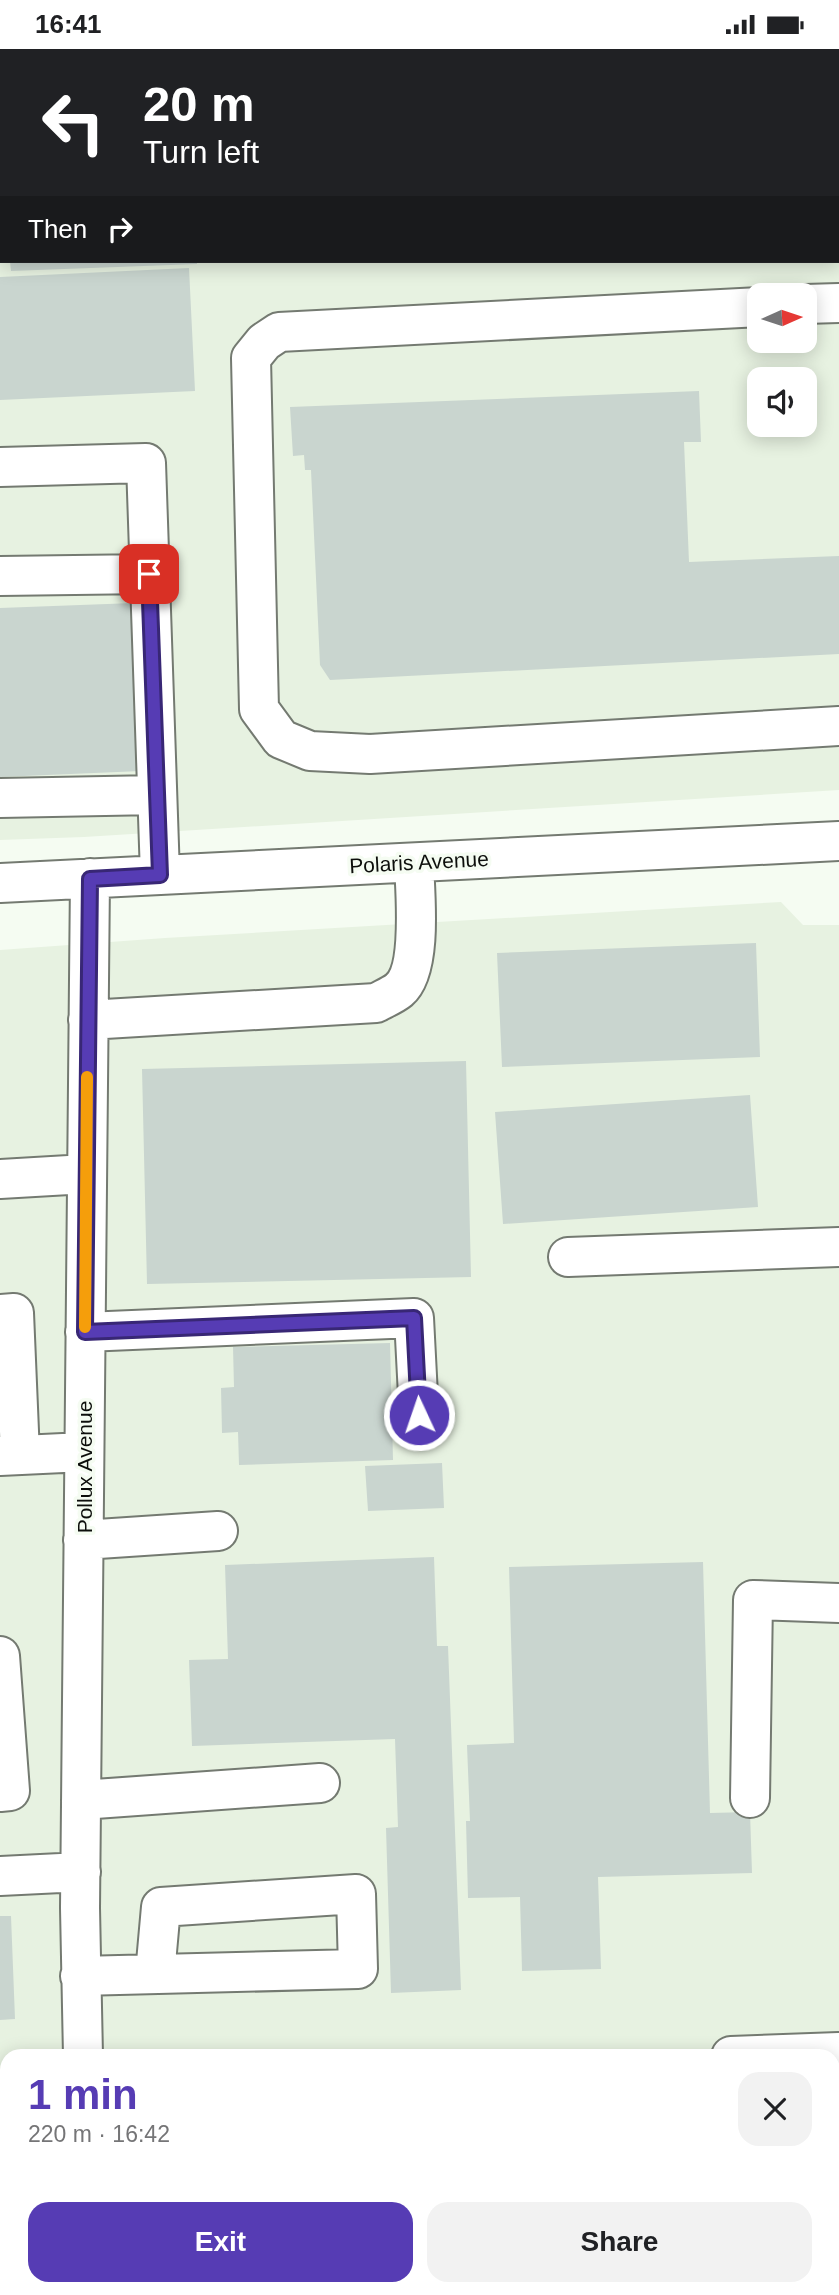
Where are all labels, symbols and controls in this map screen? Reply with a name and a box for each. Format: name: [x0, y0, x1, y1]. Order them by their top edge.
text: 16:41: [35, 9, 102, 39]
icon: left: [28, 77, 119, 168]
text: 20 m: [143, 77, 255, 131]
text: Turn left: [143, 134, 259, 170]
icon: right: [101, 210, 139, 248]
text: Then: [28, 214, 87, 244]
north arrow: [747, 283, 817, 353]
map controls: [747, 283, 817, 437]
button: sound: [747, 367, 817, 437]
pin: [119, 544, 179, 604]
icon: arrive: [130, 555, 168, 593]
street label: Polaris Avenue: [349, 847, 489, 877]
position arrow: [382, 1378, 456, 1452]
street label: Pollux Avenue: [73, 1401, 96, 1533]
text: 1 min: [28, 2071, 138, 2118]
button: close: [738, 2072, 812, 2146]
text: 220 m · 16:42: [28, 2121, 170, 2147]
button: Exit: [28, 2202, 413, 2282]
button: Share: [427, 2202, 812, 2282]

